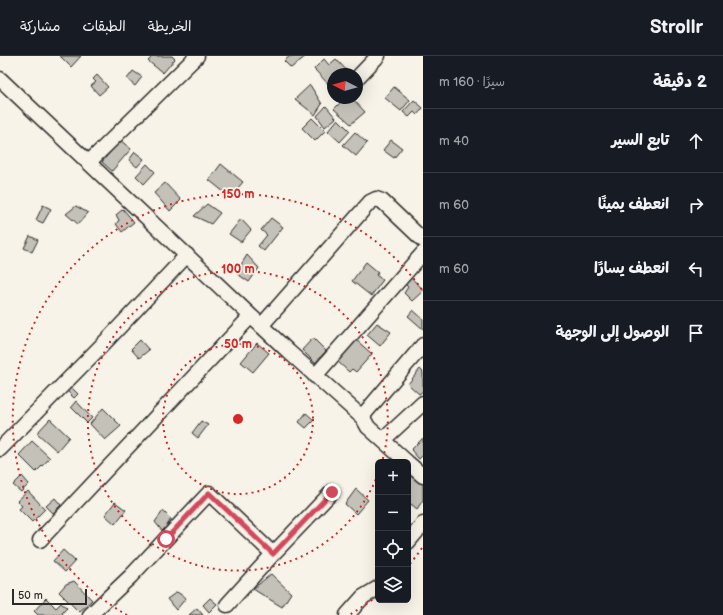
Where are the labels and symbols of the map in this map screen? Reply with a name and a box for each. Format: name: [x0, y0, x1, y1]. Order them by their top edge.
north arrow: [327, 68, 363, 104]
text: 150 m: [222, 187, 254, 202]
text: 100 m: [221, 262, 255, 277]
text: 50 m: [224, 337, 252, 352]
centre of rings: [231, 412, 245, 426]
route end: [323, 483, 341, 501]
route start: [157, 530, 175, 548]
scale bar: [12, 587, 87, 606]

